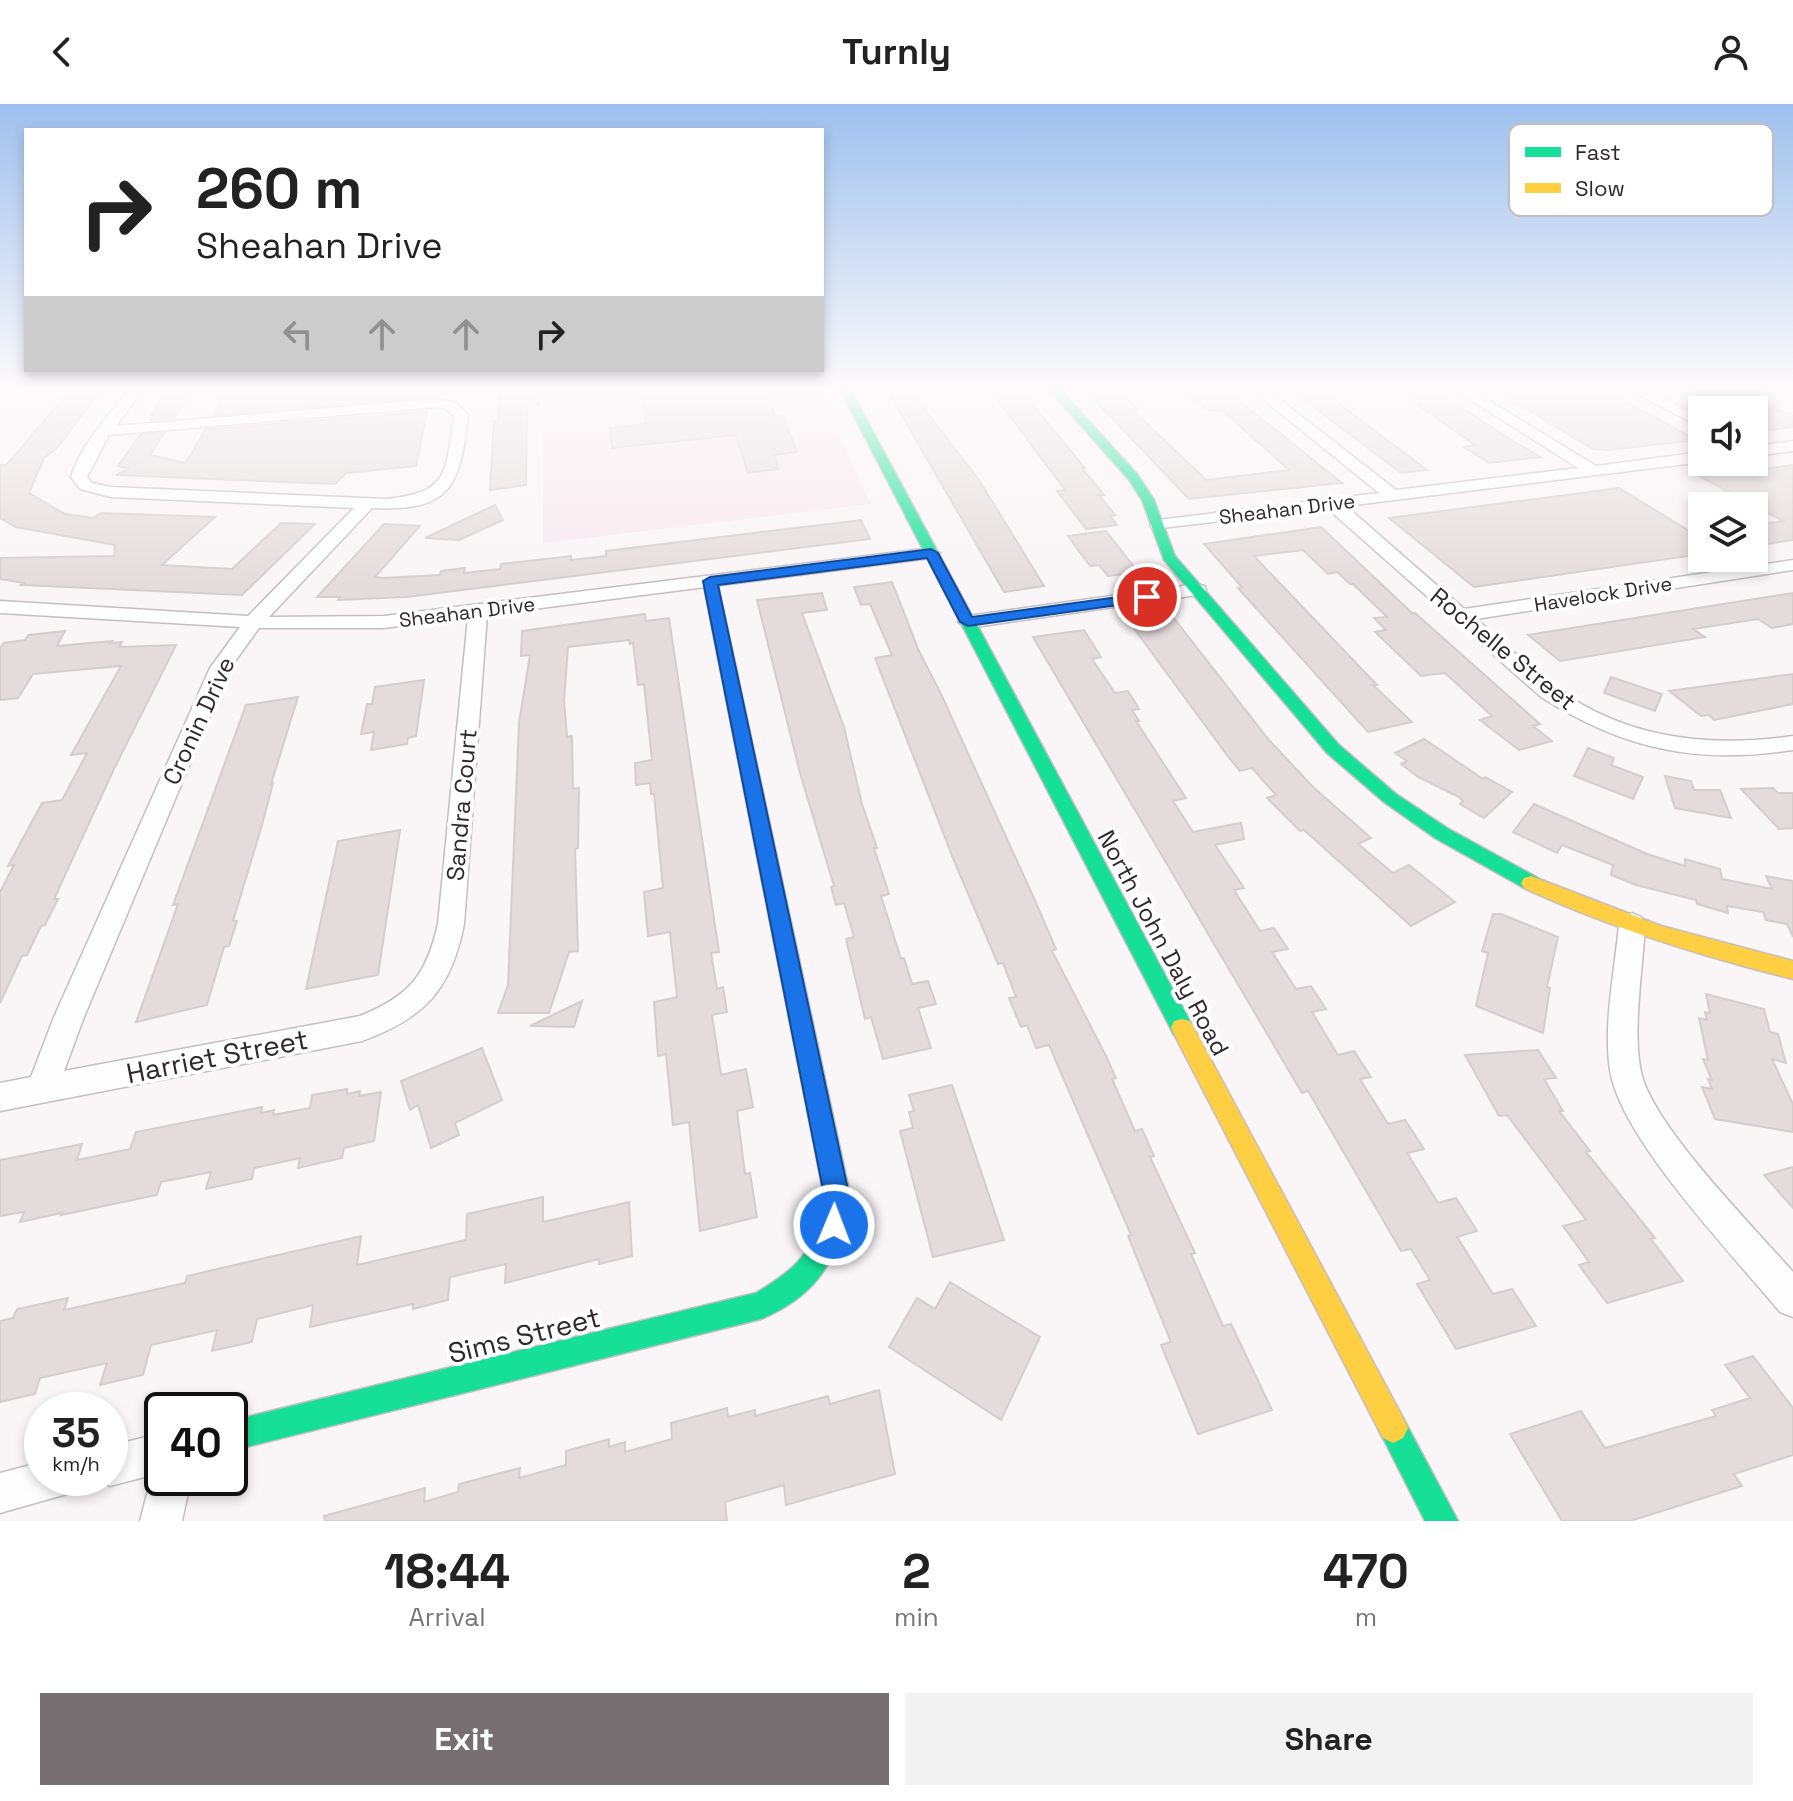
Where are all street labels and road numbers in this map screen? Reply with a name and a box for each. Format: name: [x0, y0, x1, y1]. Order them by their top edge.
street label: Sheahan Drive: [1217, 488, 1357, 530]
street label: Havelock Drive: [1532, 570, 1674, 618]
street label: Rochelle Street: [1424, 580, 1583, 717]
street label: Sheahan Drive: [397, 591, 537, 633]
street label: Cronin Drive: [155, 652, 242, 790]
street label: Sandra Court: [439, 728, 484, 882]
street label: North John Daly Road: [1091, 825, 1236, 1061]
street label: Harriet Street: [123, 1021, 311, 1091]
street label: Sims Street: [444, 1299, 604, 1371]

